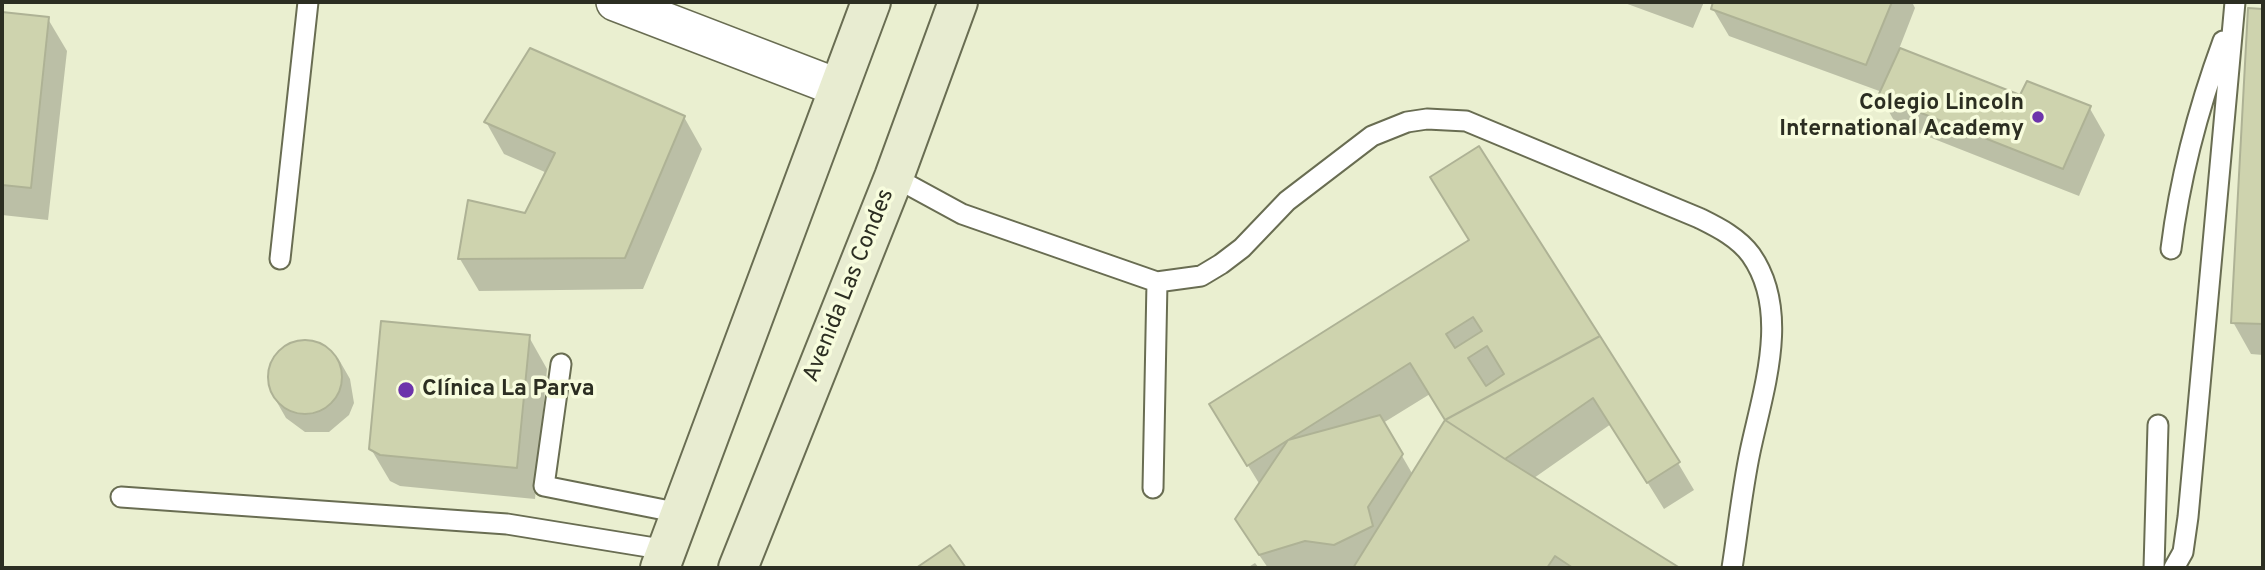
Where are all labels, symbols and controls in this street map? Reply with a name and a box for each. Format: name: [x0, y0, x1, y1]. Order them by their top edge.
place label: Colegio Lincoln International Academy: [1779, 90, 2024, 144]
marker: Colegio Lincoln International Academy: [2030, 109, 2046, 125]
street label: Avenida Las Condes: [799, 185, 901, 387]
place label: Clínica La Parva: [422, 376, 594, 404]
marker: Clínica La Parva: [396, 380, 416, 400]

